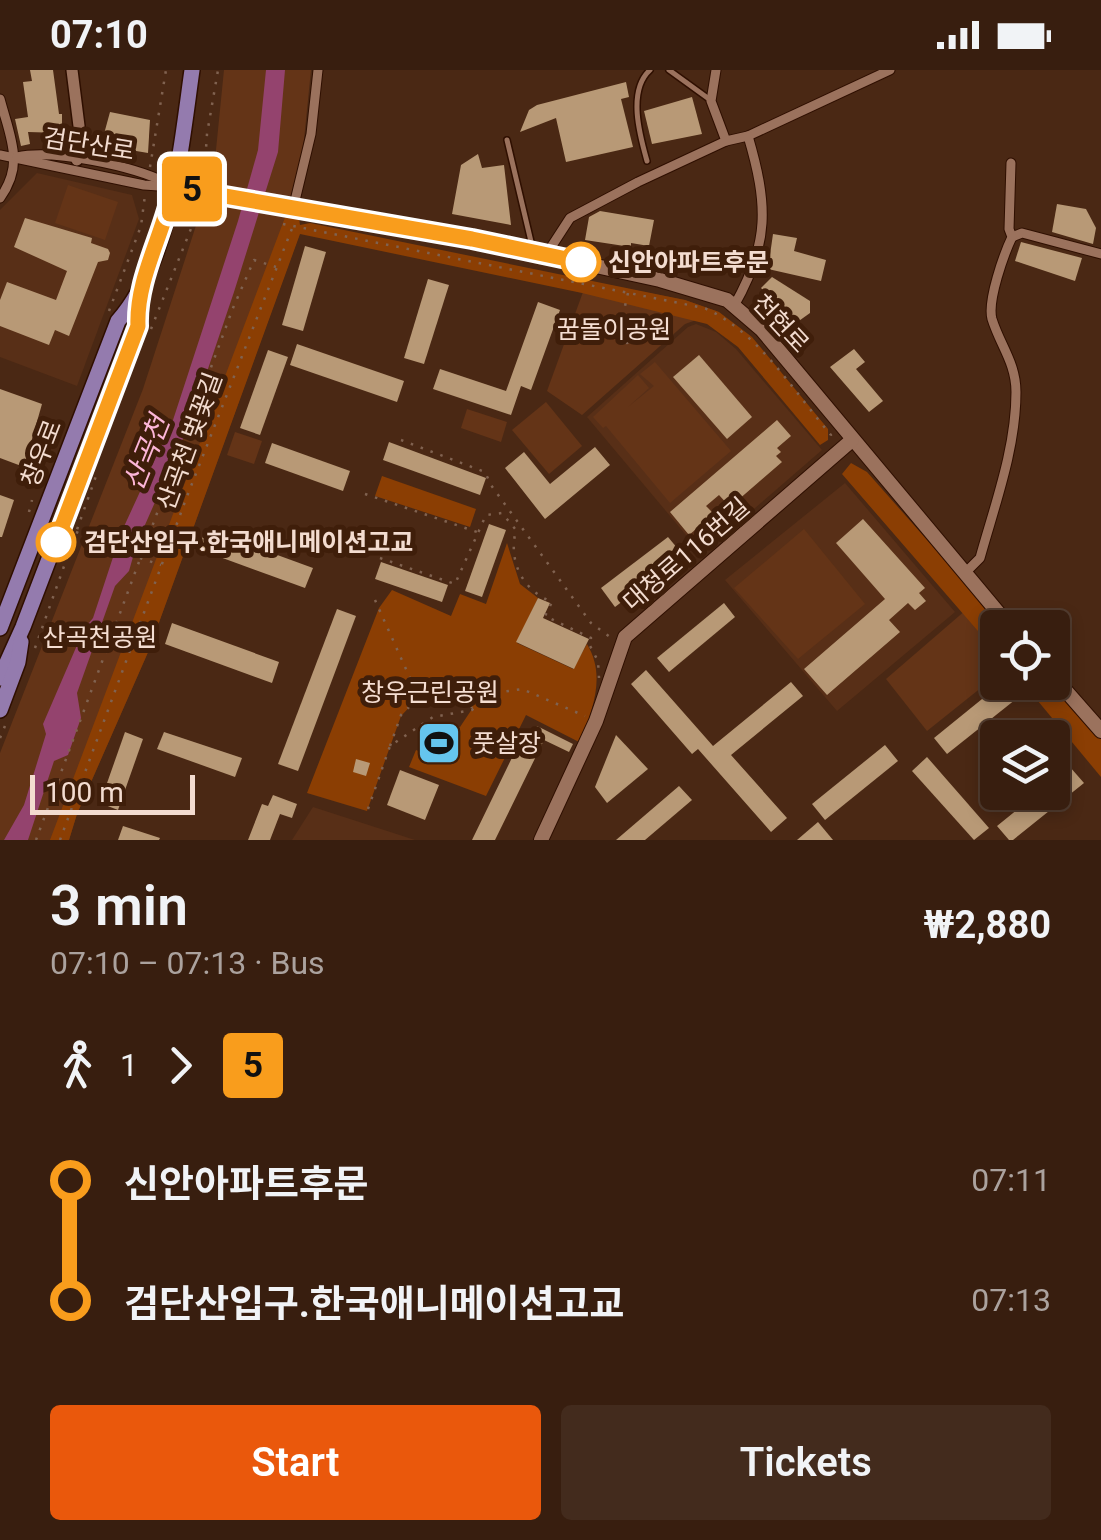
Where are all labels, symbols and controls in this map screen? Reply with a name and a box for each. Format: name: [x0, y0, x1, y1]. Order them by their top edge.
text: 07:10: [50, 13, 148, 57]
street label: 검단산로: [41, 123, 137, 166]
line badge: 5: [160, 156, 224, 222]
text: 5: [182, 169, 202, 210]
marker: 신안아파트후문: [562, 243, 600, 281]
place label: 신안아파트후문: [608, 248, 769, 277]
street label: 천현로: [746, 288, 815, 358]
park label: 꿈돌이공원: [556, 315, 672, 344]
street label: 산곡천 벚꽃길: [151, 368, 228, 514]
water label: 산곡천: [117, 408, 177, 495]
street label: 창우로: [16, 416, 67, 491]
street label: 대청로116번길: [618, 492, 755, 617]
marker: 검단산입구.한국애니메이션고교: [37, 523, 75, 561]
place label: 검단산입구.한국애니메이션고교: [84, 528, 413, 557]
map controls: [980, 610, 1070, 810]
button: locate: [980, 610, 1070, 700]
park label: 산곡천공원: [42, 623, 158, 652]
park label: 창우근린공원: [361, 678, 499, 707]
sports icon: 풋살장: [416, 720, 462, 766]
button: layers: [980, 720, 1070, 810]
place label: 풋살장: [472, 729, 541, 758]
scale bar: [30, 770, 195, 814]
text: 100 m: [45, 776, 124, 809]
text: 3 min: [50, 874, 188, 938]
text: ₩2,880: [924, 903, 1051, 947]
text: 07:10 – 07:13 · Bus: [50, 944, 325, 982]
icon: walk: [50, 1038, 105, 1093]
icon: forward: [153, 1038, 208, 1093]
text: 5: [243, 1045, 263, 1086]
text: 1: [120, 1046, 138, 1084]
text: 07:11: [971, 1161, 1051, 1199]
text: 신안아파트후문: [124, 1162, 369, 1206]
text: 07:13: [971, 1281, 1051, 1319]
text: 검단산입구.한국애니메이션고교: [124, 1282, 624, 1326]
button: Start: [50, 1405, 541, 1520]
button: Tickets: [561, 1405, 1051, 1520]

